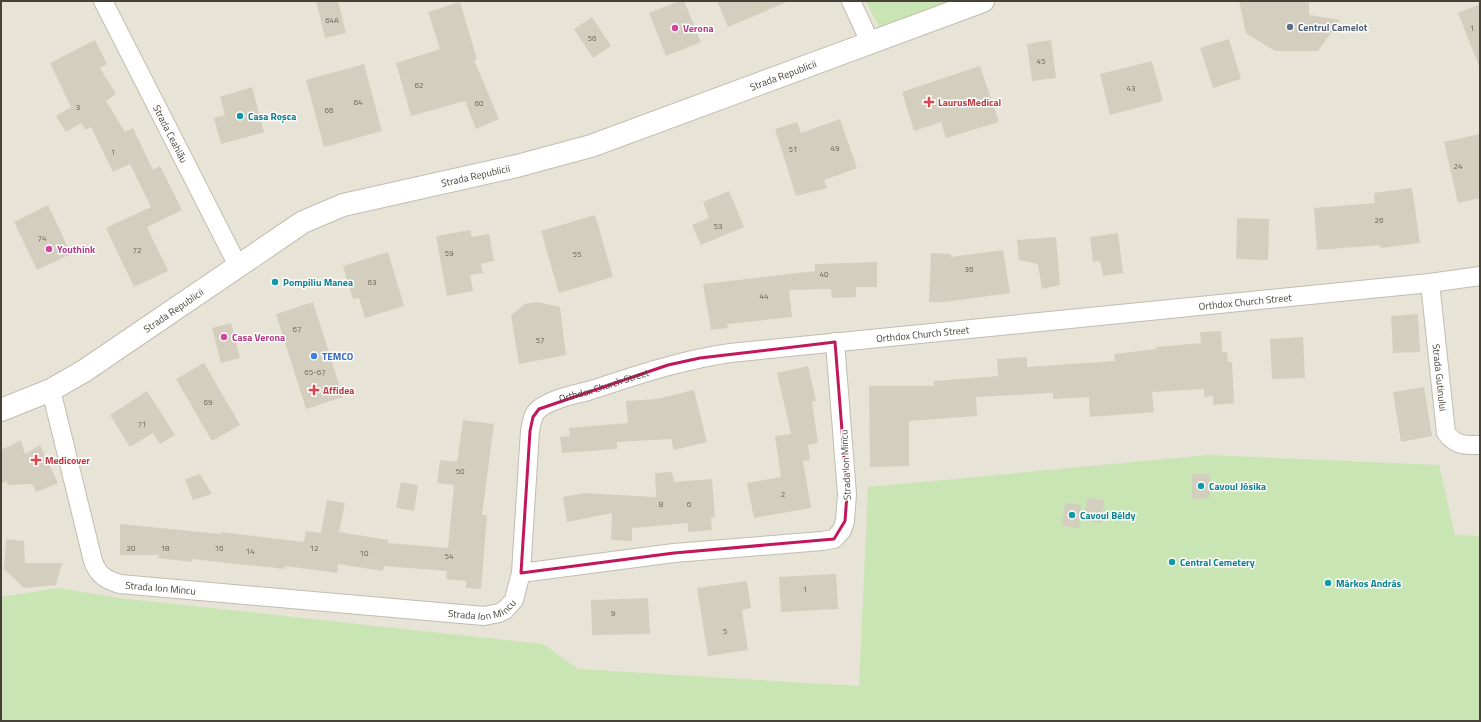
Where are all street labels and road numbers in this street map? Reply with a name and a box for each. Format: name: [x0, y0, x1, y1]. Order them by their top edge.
street label: Strada Republicii: [748, 56, 819, 95]
street label: Strada Ceahlău: [149, 102, 191, 166]
street label: Strada Republicii: [440, 161, 511, 191]
street label: Strada Republicii: [140, 285, 207, 337]
street label: Orthdox Church Street: [1198, 290, 1293, 314]
street label: Orthdox Church Street: [875, 322, 970, 346]
street label: Strada Gutinului: [1429, 343, 1451, 412]
street label: Orthdox Church Street: [557, 365, 651, 406]
street label: Strada Ion Mincu: [836, 429, 855, 501]
street label: Strada Ion Mincu: [125, 577, 196, 599]
street label: Strada Ion Mincu: [447, 596, 519, 624]

